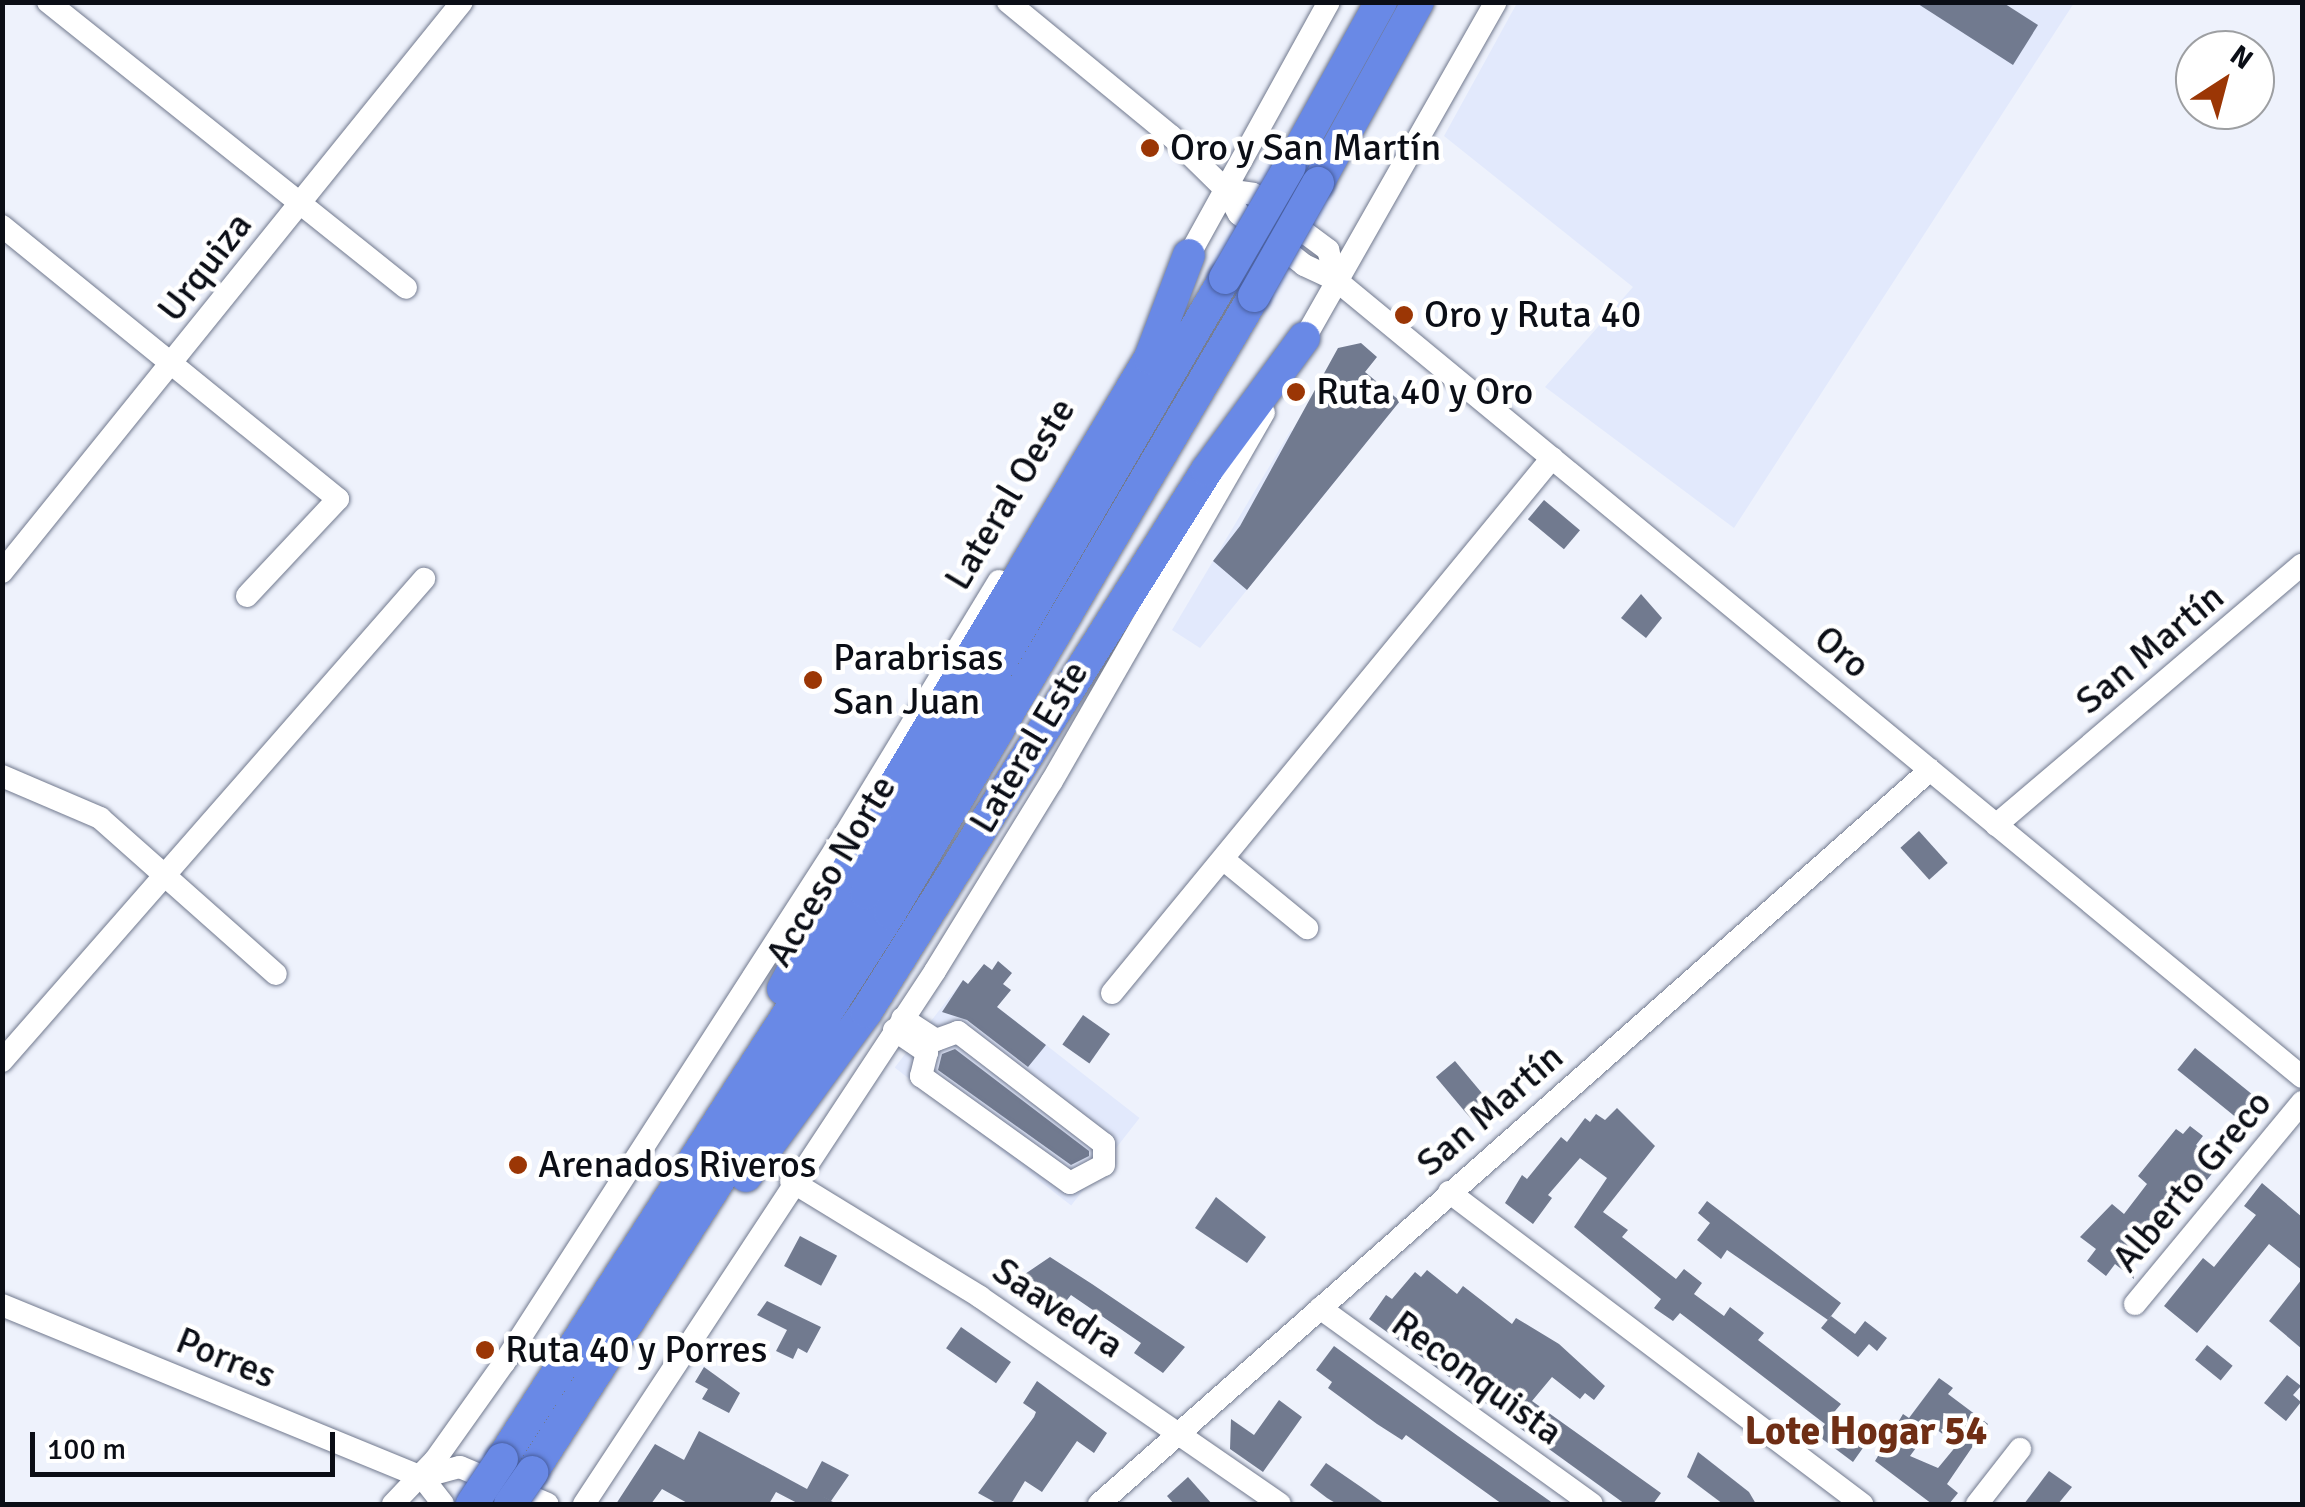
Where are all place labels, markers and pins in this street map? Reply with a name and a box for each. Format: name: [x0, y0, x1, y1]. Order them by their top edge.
place label: Oro y San Martín: [1170, 125, 1441, 171]
marker: Oro y San Martín: [1139, 137, 1161, 159]
place label: Oro y Ruta 40: [1424, 292, 1641, 338]
marker: Oro y Ruta 40: [1393, 304, 1415, 326]
place label: Ruta 40 y Oro: [1316, 369, 1533, 415]
marker: Ruta 40 y Oro: [1285, 381, 1307, 403]
place label: Parabrisas San Juan: [833, 635, 1003, 724]
marker: Parabrisas San Juan: [802, 669, 824, 691]
place label: Arenados Riveros: [538, 1142, 816, 1188]
marker: Arenados Riveros: [507, 1154, 529, 1176]
place label: Ruta 40 y Porres: [505, 1327, 767, 1373]
marker: Ruta 40 y Porres: [474, 1339, 496, 1361]

